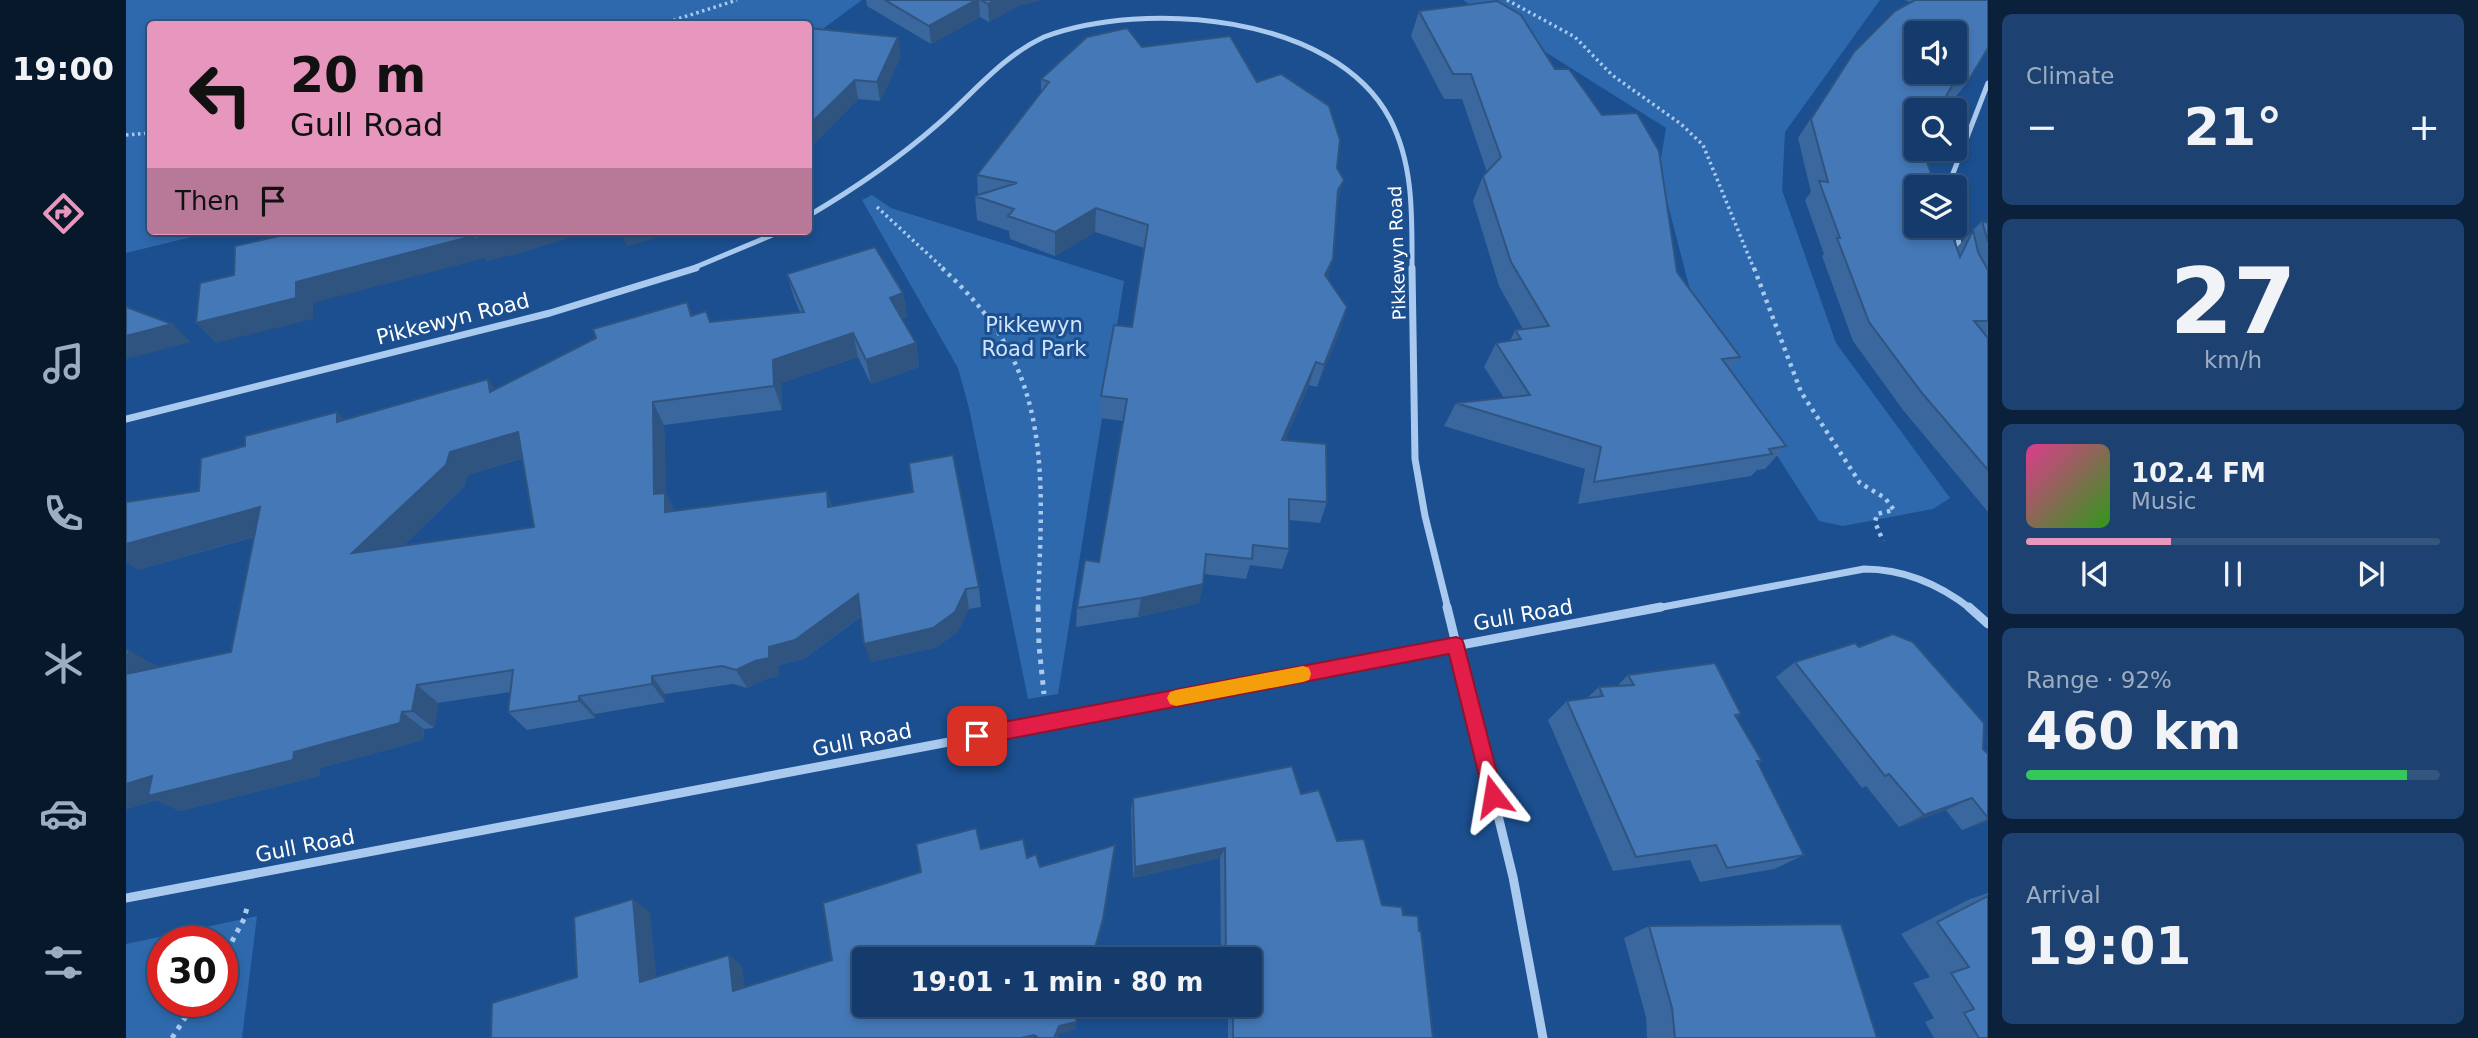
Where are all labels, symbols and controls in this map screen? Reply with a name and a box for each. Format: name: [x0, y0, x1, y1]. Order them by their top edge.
map controls: [1904, 21, 1967, 238]
button: sound: [1904, 21, 1967, 84]
text: 20 m: [290, 47, 426, 104]
icon: left: [175, 49, 266, 140]
text: 19:00: [12, 50, 114, 88]
text: Climate: [2026, 63, 2115, 89]
text: 21°: [2184, 97, 2282, 157]
button: search: [1904, 98, 1967, 161]
text: −: [2026, 105, 2058, 149]
text: +: [2408, 105, 2440, 149]
text: Gull Road: [290, 106, 443, 144]
button: layers: [1904, 175, 1967, 238]
icon: arrive: [254, 182, 292, 220]
street label: Pikkewyn Road: [1384, 185, 1410, 321]
text: Then: [175, 186, 240, 216]
icon: directions: [39, 189, 88, 238]
text: 27: [2170, 249, 2296, 354]
street label: Pikkewyn Road: [374, 288, 532, 350]
park label: Pikkewyn Road Park: [982, 313, 1087, 361]
icon: music: [39, 339, 88, 388]
text: km/h: [2204, 347, 2262, 373]
text: 102.4 FM: [2131, 458, 2266, 488]
text: Music: [2131, 488, 2196, 514]
icon: phone: [39, 489, 88, 538]
icon: previous: [2076, 555, 2114, 593]
icon: pause: [2214, 555, 2252, 593]
icon: next: [2352, 555, 2390, 593]
street label: Gull Road: [1471, 594, 1575, 636]
icon: climate: [39, 639, 88, 688]
text: Range · 92%: [2026, 667, 2172, 693]
text: 460 km: [2026, 701, 2241, 761]
pin: [947, 706, 1007, 766]
icon: arrive: [958, 717, 996, 755]
street label: Gull Road: [810, 719, 914, 761]
position arrow: [1456, 759, 1530, 833]
icon: car: [39, 789, 88, 838]
street label: Gull Road: [253, 825, 357, 867]
text: Arrival: [2026, 882, 2101, 908]
text: 19:01: [2026, 916, 2192, 976]
speed limit sign: 30: [147, 926, 238, 1017]
icon: filters: [39, 938, 88, 987]
text: 19:01 · 1 min · 80 m: [911, 967, 1203, 997]

